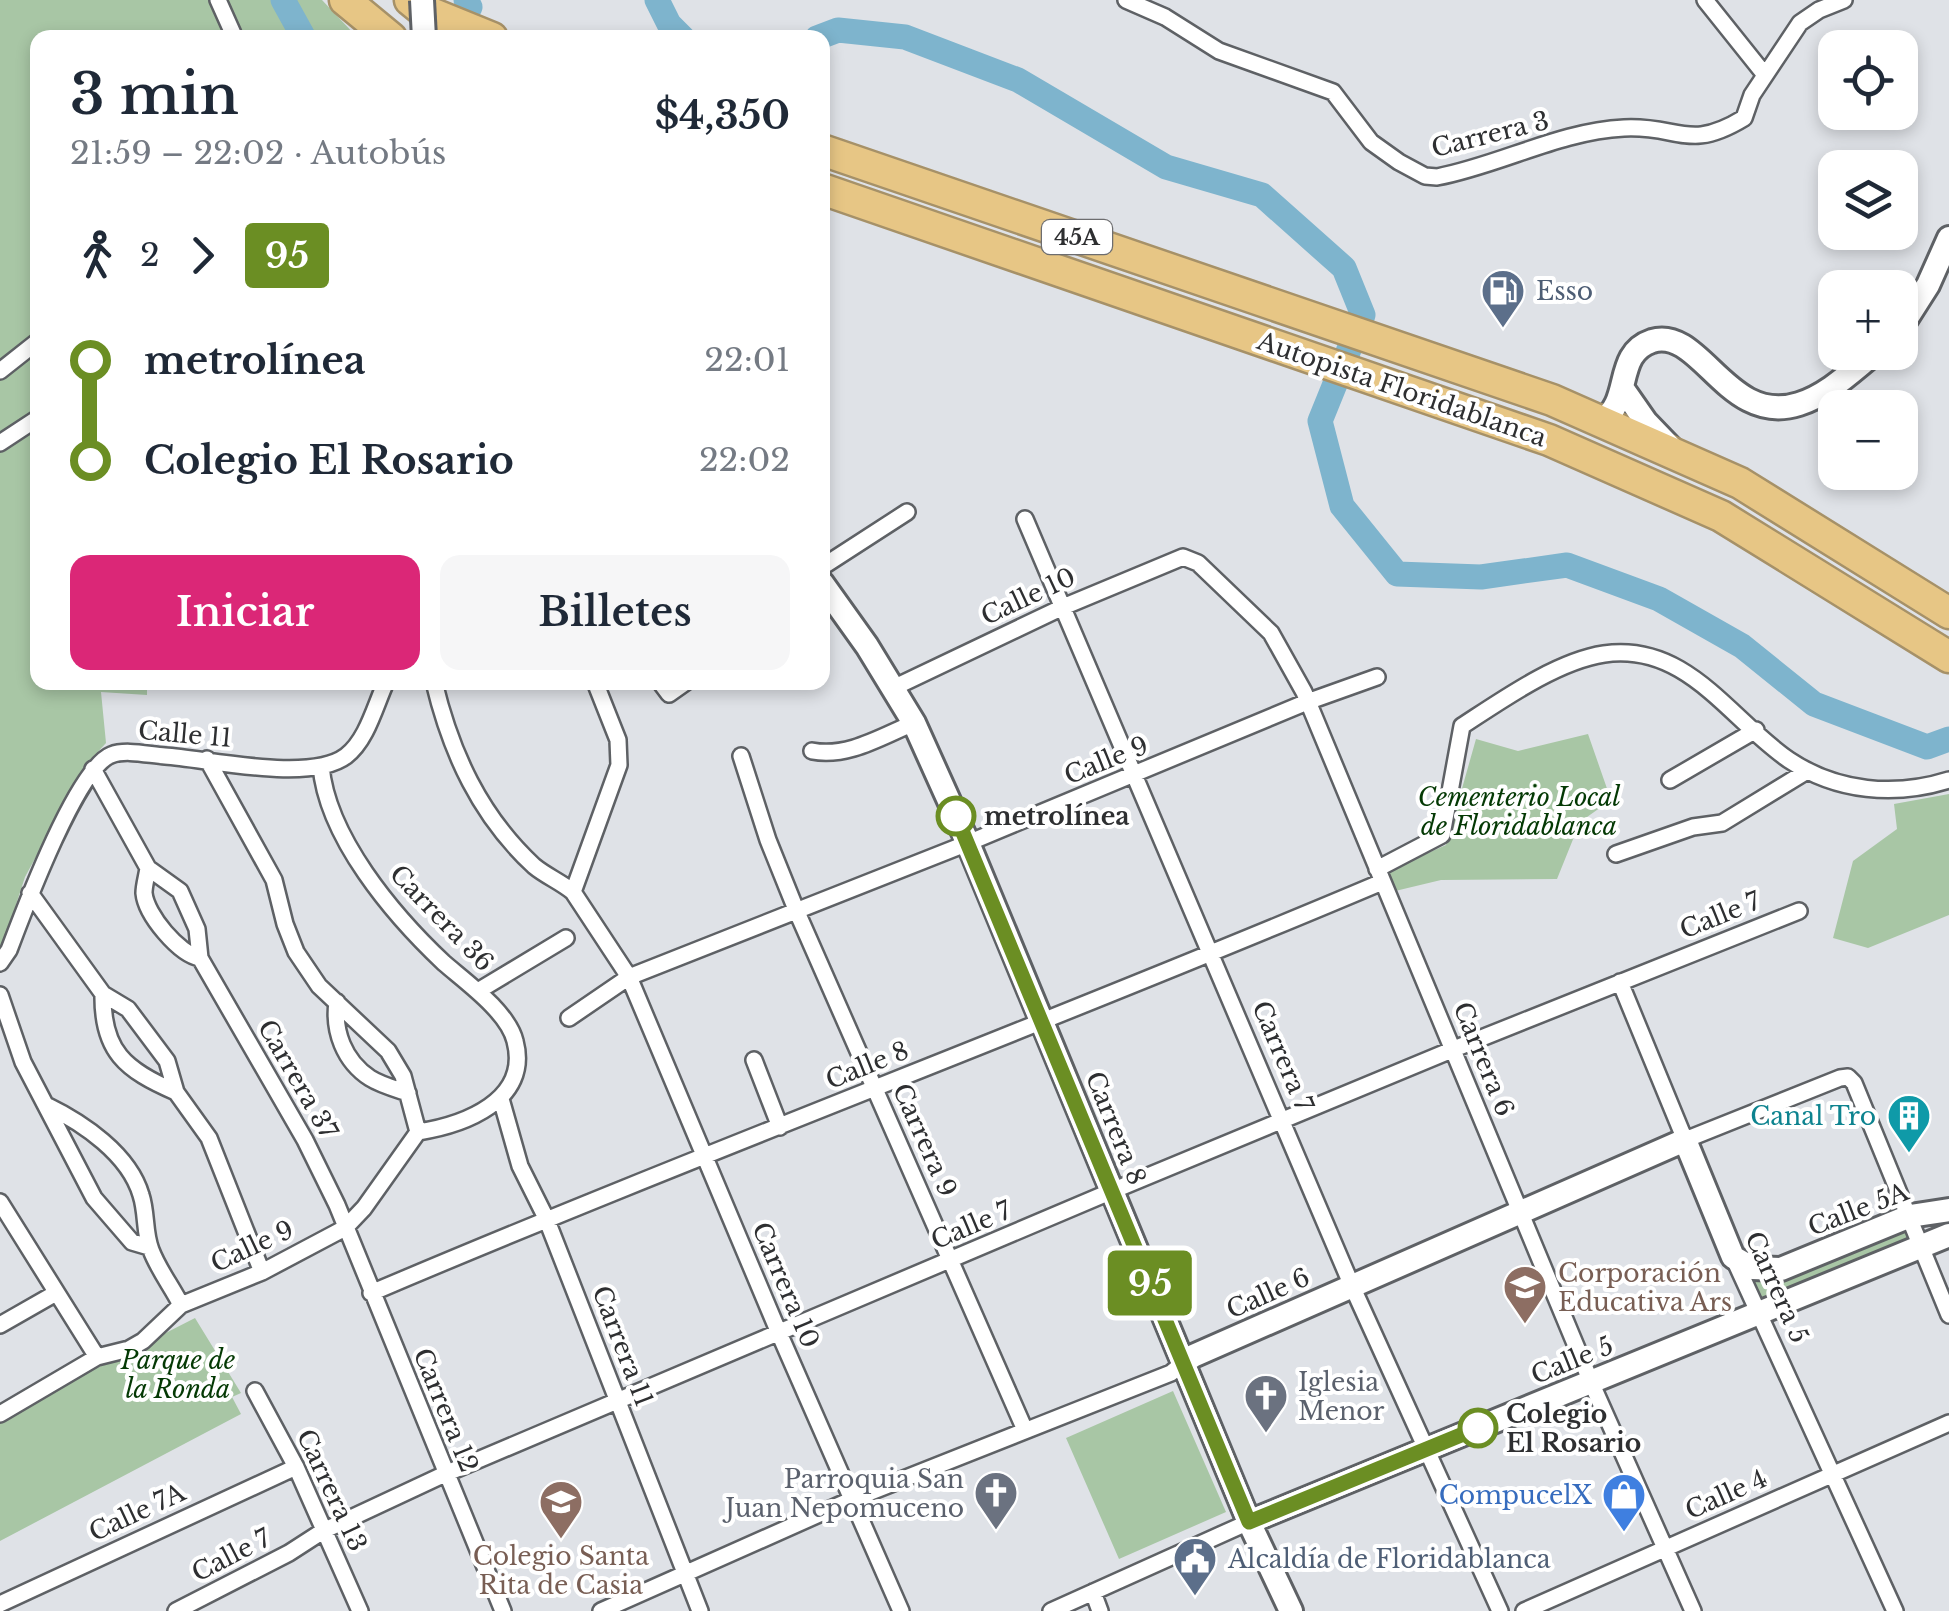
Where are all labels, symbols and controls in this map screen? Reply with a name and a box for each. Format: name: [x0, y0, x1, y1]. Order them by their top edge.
map controls: [1818, 30, 1918, 490]
button: locate: [1818, 30, 1918, 130]
text: 3 min: [70, 61, 239, 129]
text: $4,350: [655, 92, 790, 139]
street label: Carrera 3: [1428, 105, 1552, 164]
text: 21:59 – 22:02 · Autobús: [70, 133, 446, 173]
button: layers: [1818, 150, 1918, 250]
road number: 45A: [1042, 220, 1112, 254]
icon: walk: [70, 228, 125, 283]
icon: forward: [175, 228, 230, 283]
text: 95: [265, 234, 309, 277]
text: 2: [140, 235, 160, 275]
fuel station icon: Esso: [1480, 268, 1526, 329]
button: +: [1818, 270, 1918, 370]
place label: Esso: [1536, 276, 1593, 307]
street label: Autopista Floridablanca: [1252, 325, 1551, 454]
text: metrolínea: [144, 337, 365, 384]
text: 22:01: [704, 340, 790, 380]
button: −: [1818, 390, 1918, 490]
text: Colegio El Rosario: [144, 437, 514, 484]
text: 22:02: [699, 440, 790, 480]
button: Iniciar: [70, 555, 420, 670]
button: Billetes: [440, 555, 790, 670]
street label: Calle 10: [976, 561, 1080, 632]
street label: Calle 11: [137, 715, 233, 754]
street label: Calle 9: [1060, 730, 1153, 791]
park label: Cementerio Local de Floridablanca: [1418, 782, 1621, 842]
marker: metrolínea: [937, 797, 975, 835]
place label: metrolínea: [984, 801, 1130, 832]
street label: Carrera 36: [383, 859, 500, 978]
street label: Calle 7: [1675, 885, 1765, 946]
street label: Carrera 7: [1245, 996, 1320, 1117]
street label: Carrera 6: [1447, 997, 1520, 1121]
street label: Carrera 37: [251, 1014, 344, 1145]
street label: Calle 8: [821, 1035, 913, 1096]
street label: Carrera 8: [1079, 1067, 1152, 1189]
street label: Carrera 9: [886, 1079, 963, 1202]
building icon: Canal Tro: [1886, 1093, 1932, 1154]
place label: Canal Tro: [1750, 1101, 1876, 1132]
street label: Calle 5A: [1804, 1176, 1913, 1243]
street label: Calle 7: [926, 1195, 1016, 1256]
street label: Calle 9: [206, 1214, 299, 1279]
street label: Carrera 10: [745, 1218, 826, 1353]
street label: Carrera 5: [1738, 1227, 1815, 1348]
line badge: 95: [1105, 1250, 1195, 1316]
place label: Corporación Educativa Ars: [1558, 1258, 1732, 1318]
street label: Calle 6: [1222, 1261, 1315, 1325]
text: 95: [1128, 1262, 1172, 1305]
school or university icon: Corporación Educativa Ars: [1502, 1264, 1548, 1325]
street label: Carrera 11: [585, 1281, 660, 1411]
street label: Calle 5: [1527, 1330, 1618, 1391]
street label: Carrera 12: [407, 1344, 484, 1477]
park label: Parque de la Ronda: [120, 1345, 236, 1405]
place label: Iglesia Menor: [1298, 1367, 1385, 1427]
church icon: Iglesia Menor: [1243, 1373, 1289, 1434]
place label: Colegio El Rosario: [1506, 1399, 1641, 1459]
marker: Colegio El Rosario: [1459, 1409, 1497, 1447]
street label: Carrera 13: [290, 1424, 373, 1556]
street label: Calle 4: [1680, 1463, 1772, 1526]
place label: Parroquia San Juan Nepomuceno: [722, 1464, 964, 1524]
church icon: Parroquia San Juan Nepomuceno: [973, 1470, 1019, 1531]
shop icon: CompucelX: [1601, 1472, 1647, 1533]
street label: Calle 7A: [84, 1476, 191, 1548]
school or university icon: Colegio Santa Rita de Casia: [538, 1479, 584, 1540]
place label: CompucelX: [1439, 1480, 1593, 1511]
street label: Calle 7: [187, 1522, 276, 1588]
public building icon: Alcaldía de Floridablanca: [1172, 1536, 1218, 1597]
place label: Colegio Santa Rita de Casia: [473, 1541, 649, 1601]
place label: Alcaldía de Floridablanca: [1227, 1544, 1551, 1575]

